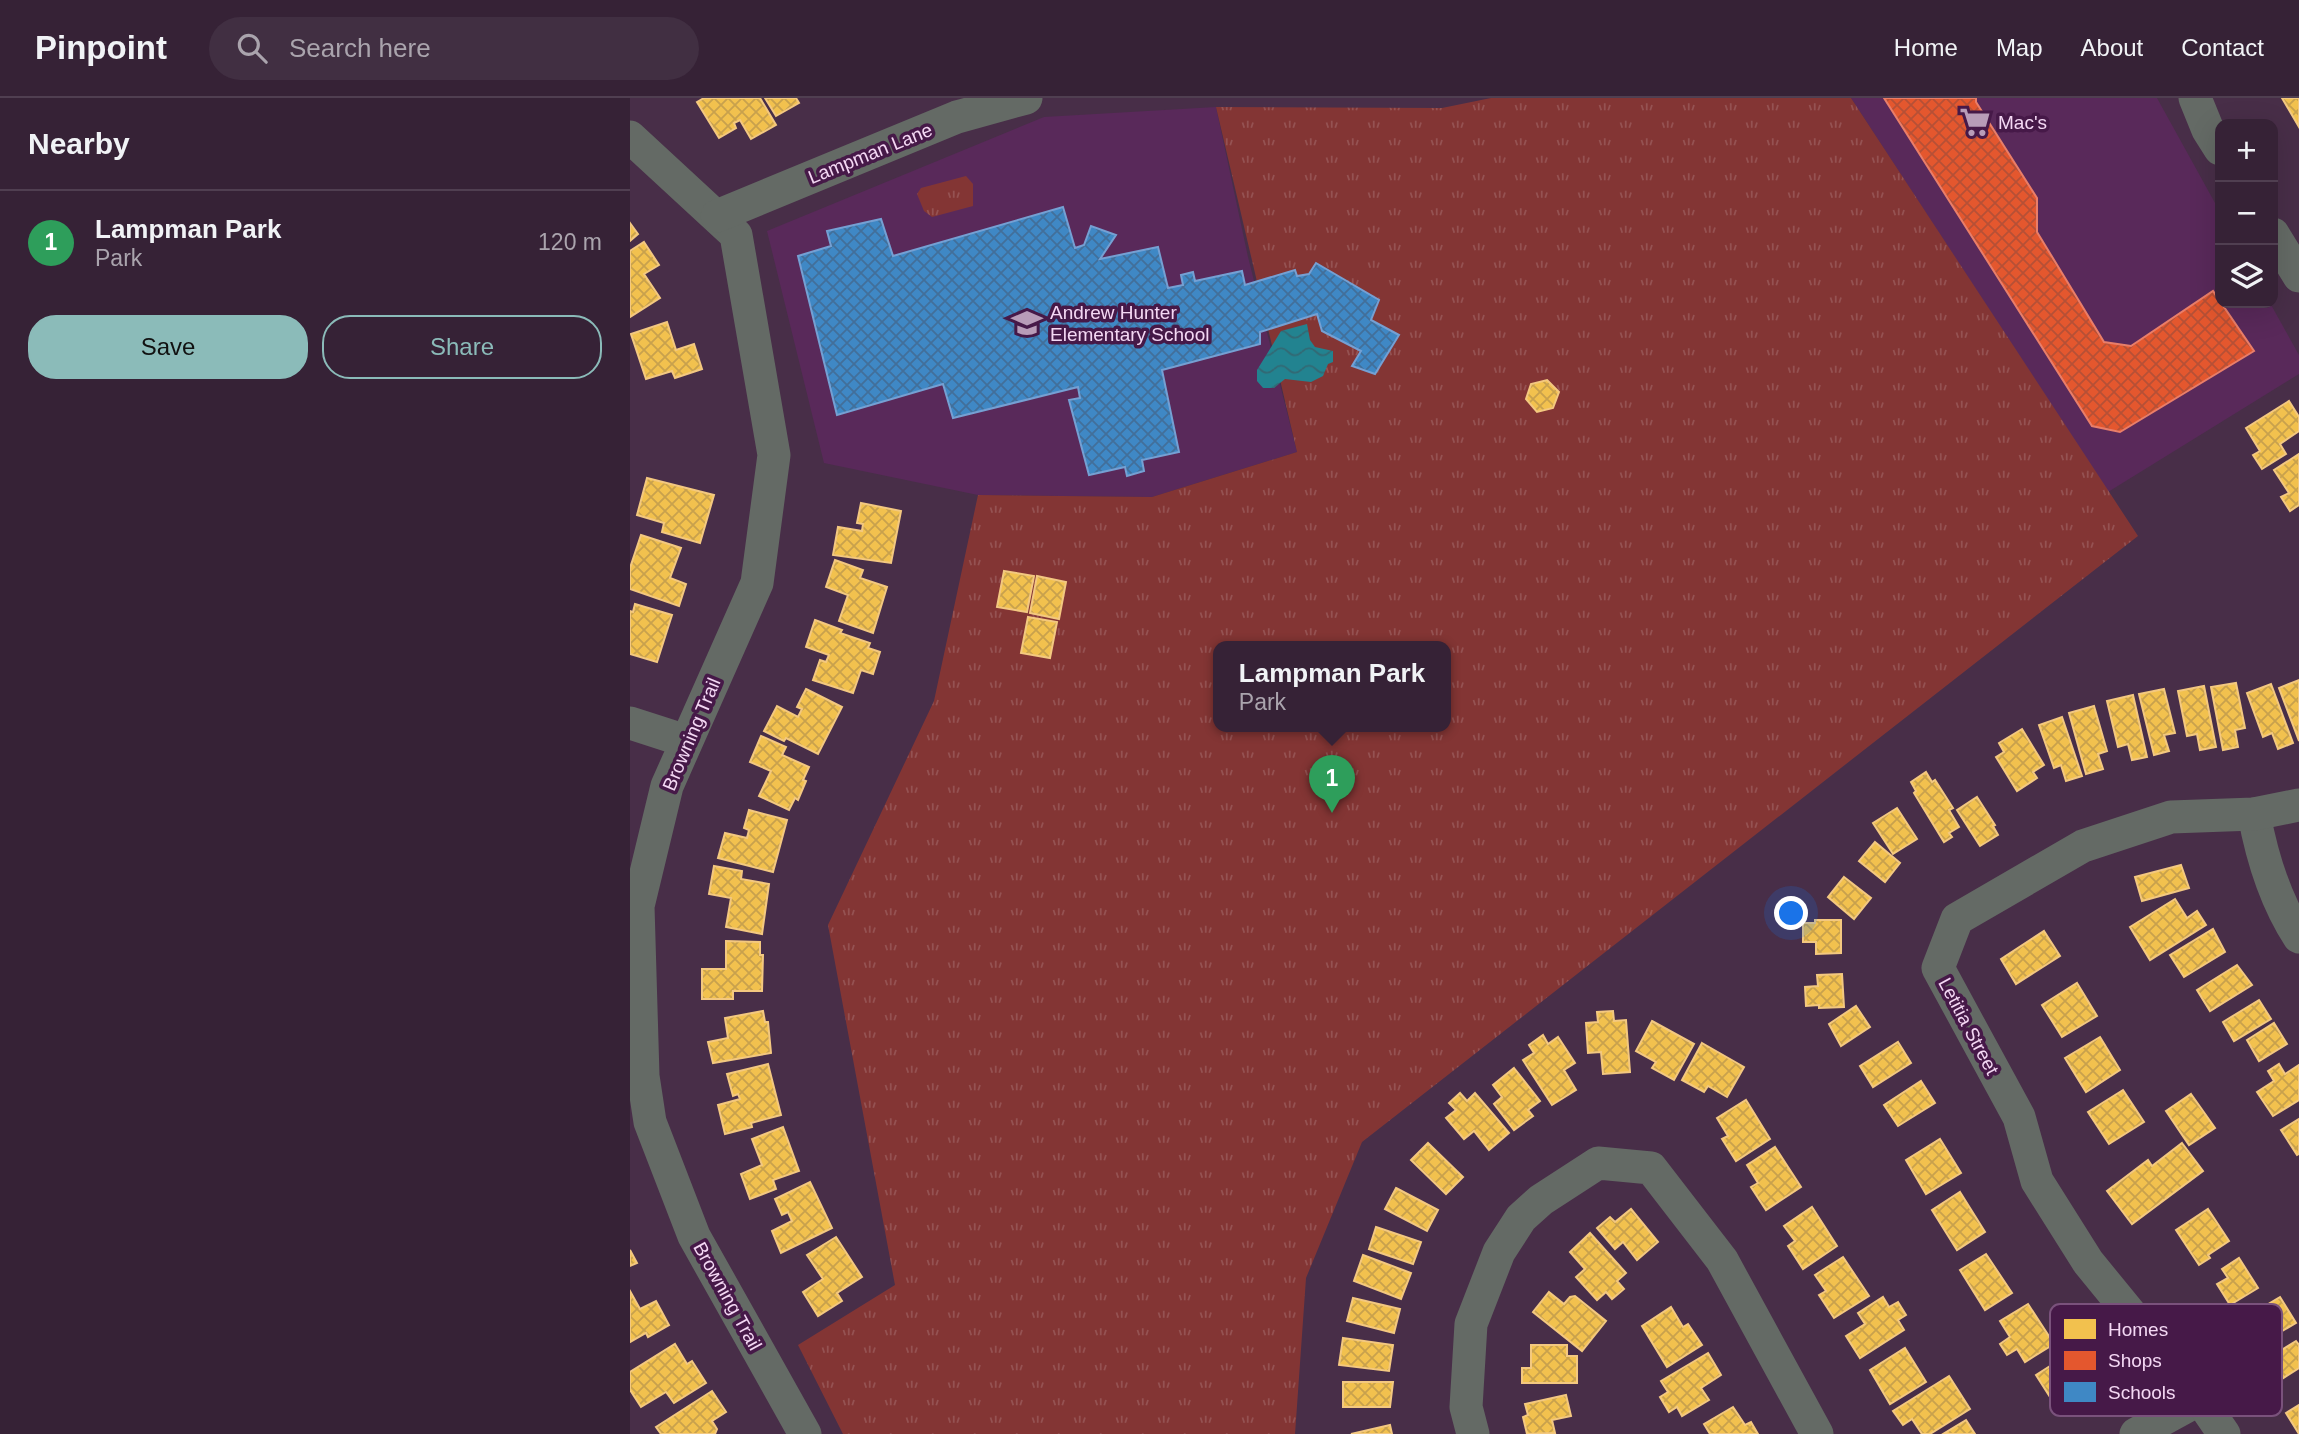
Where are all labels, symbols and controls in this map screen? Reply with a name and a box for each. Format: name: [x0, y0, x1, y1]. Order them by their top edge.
search box: [209, 17, 699, 80]
text: Pinpoint: [35, 29, 167, 66]
icon: search: [233, 29, 271, 67]
text: Search here: [289, 33, 431, 63]
text: Home: [1894, 34, 1958, 61]
text: Map: [1996, 34, 2043, 61]
text: About: [2081, 34, 2143, 61]
text: Contact: [2181, 34, 2264, 61]
supermarket icon: Mac's: [1958, 105, 1992, 139]
place label: Mac's: [1998, 112, 2047, 133]
street label: Lampman Lane: [805, 119, 935, 188]
map controls: [2215, 119, 2278, 308]
button: +: [2215, 119, 2278, 182]
text: Nearby: [28, 127, 130, 160]
button: −: [2215, 182, 2278, 245]
text: Lampman Park: [95, 214, 281, 244]
text: 1: [45, 229, 57, 255]
text: 120 m: [538, 229, 602, 255]
text: Park: [95, 245, 142, 271]
button: layers: [2215, 245, 2278, 308]
place label: Andrew Hunter Elementary School: [1050, 302, 1209, 345]
school or university icon: Andrew Hunter Elementary School: [1010, 306, 1044, 340]
button: Save: [28, 315, 308, 379]
button: Share: [322, 315, 602, 379]
popup: [1213, 641, 1451, 732]
text: Lampman Park: [1239, 658, 1425, 688]
street label: Browning Trail: [658, 675, 725, 794]
text: Park: [1239, 689, 1286, 715]
pin: 1: [1309, 755, 1355, 813]
your location: [1774, 896, 1808, 930]
street label: Letitia Street: [1934, 974, 2003, 1079]
street label: Browning Trail: [689, 1239, 766, 1354]
legend: [2050, 1304, 2282, 1416]
text: Homes: [2108, 1319, 2168, 1340]
text: Shops: [2108, 1350, 2162, 1371]
text: Schools: [2108, 1382, 2176, 1403]

